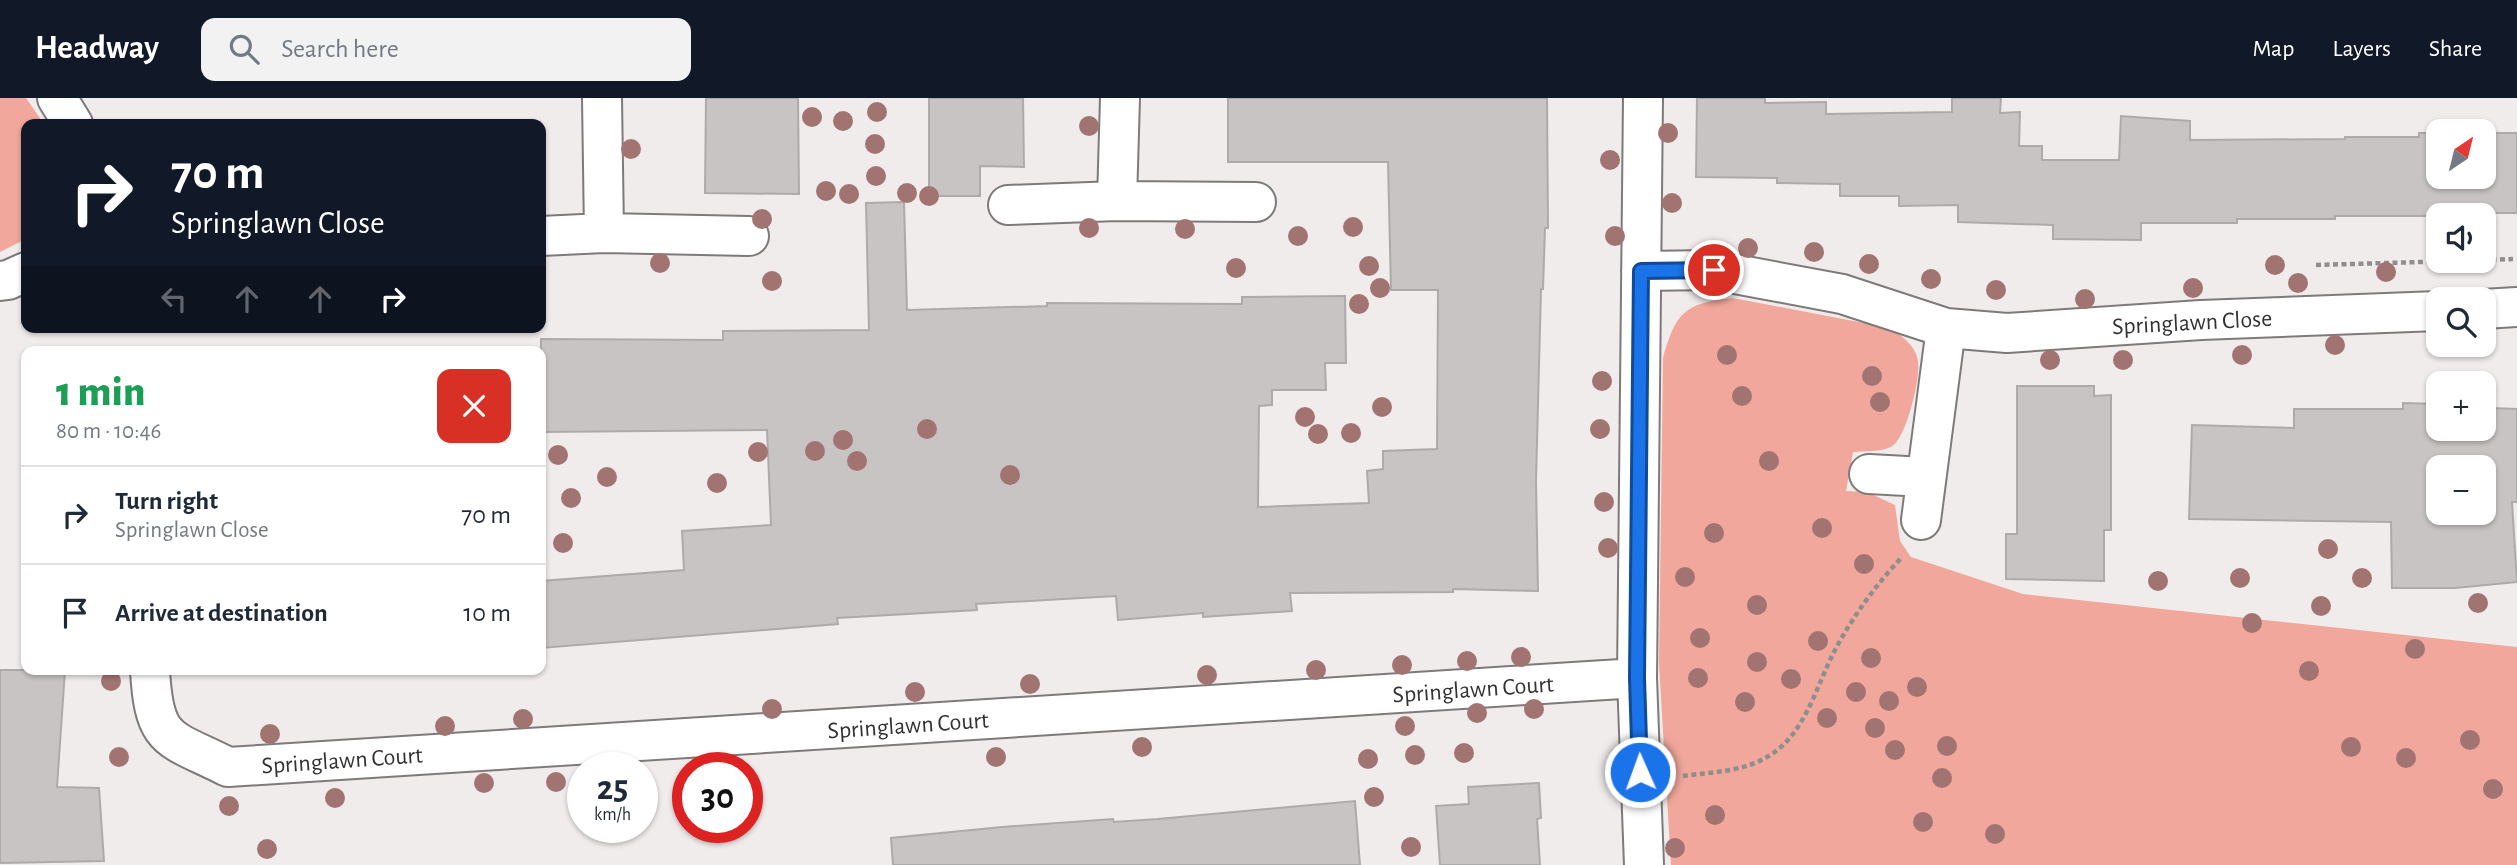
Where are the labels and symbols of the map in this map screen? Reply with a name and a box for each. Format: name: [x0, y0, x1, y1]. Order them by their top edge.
north arrow: [2426, 119, 2496, 189]
pin: [1684, 240, 1744, 300]
street label: Springlawn Close: [2111, 307, 2273, 339]
street label: Springlawn Court: [1392, 672, 1555, 708]
street label: Springlawn Court: [827, 708, 990, 744]
position arrow: [1603, 735, 1677, 809]
street label: Springlawn Court: [261, 743, 424, 779]
speed limit sign: 30: [672, 752, 763, 843]

